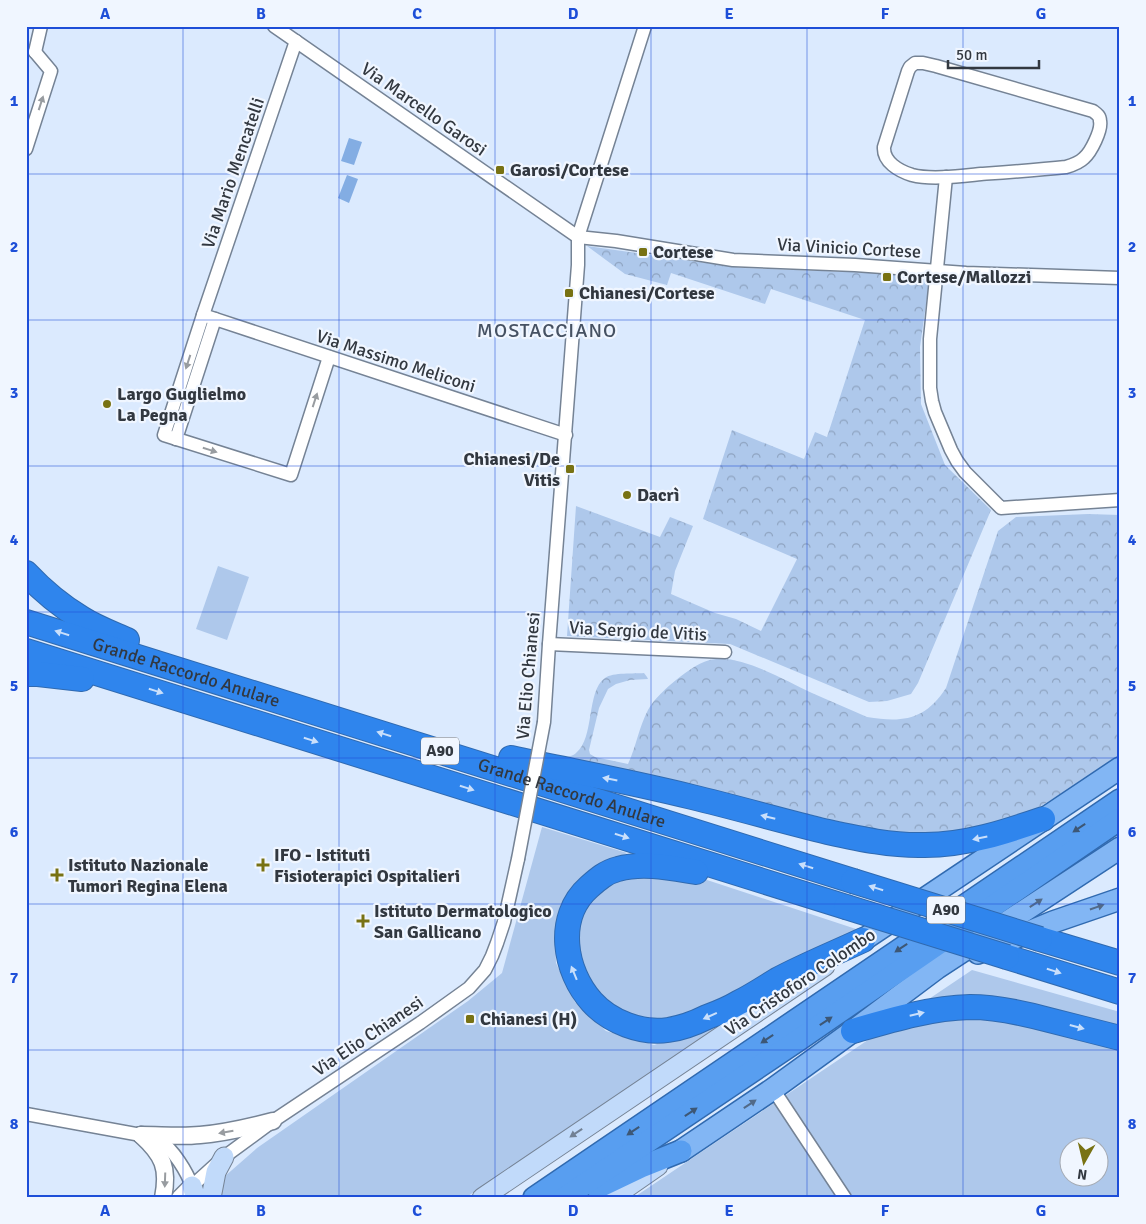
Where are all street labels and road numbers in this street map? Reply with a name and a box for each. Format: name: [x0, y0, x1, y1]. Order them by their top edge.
street label: Via Marcello Garosi: [357, 57, 491, 161]
street label: Via Mario Mencatelli: [197, 95, 269, 251]
street label: Via Vinicio Cortese: [776, 233, 922, 263]
street label: Via Massimo Meliconi: [313, 325, 479, 397]
street label: Via Elio Chianesi: [511, 611, 545, 741]
street label: Via Sergio de Vitis: [568, 616, 708, 646]
street label: Grande Raccordo Anulare: [90, 633, 283, 712]
road number: A90: [421, 738, 459, 764]
street label: Grande Raccordo Anulare: [475, 753, 668, 833]
road number: A90: [927, 896, 965, 924]
street label: Via Cristoforo Colombo: [721, 923, 879, 1041]
street label: Via Elio Chianesi: [309, 991, 427, 1081]

